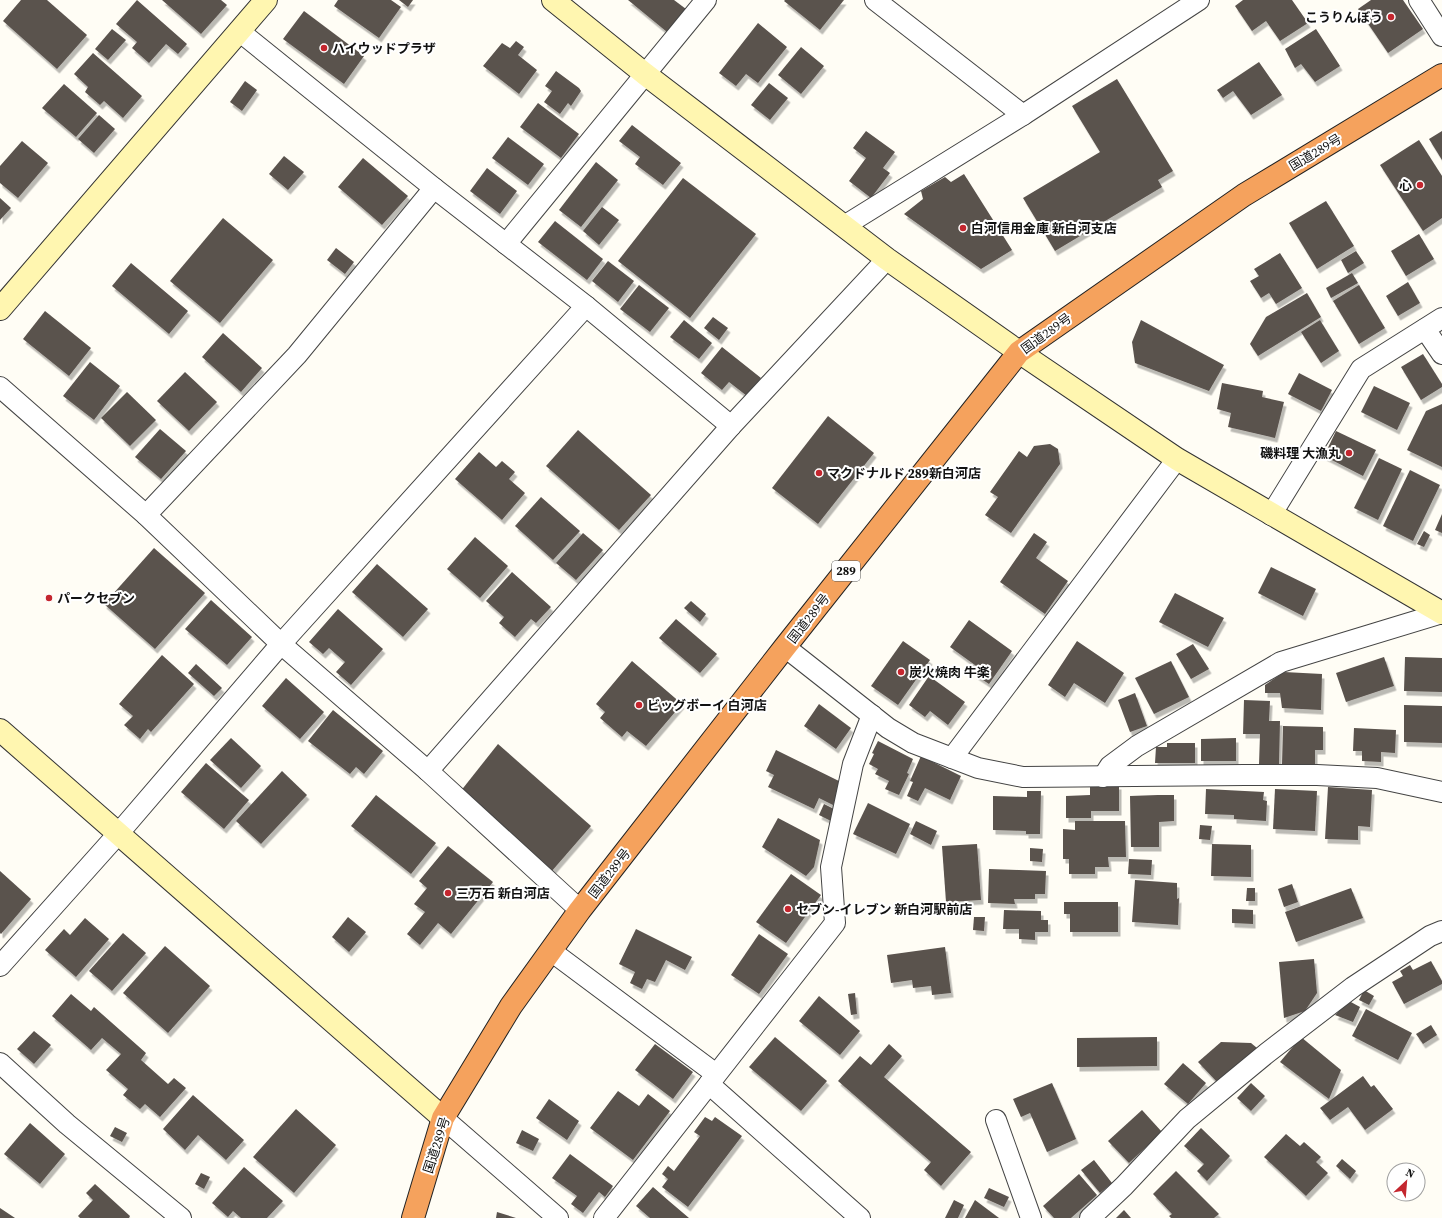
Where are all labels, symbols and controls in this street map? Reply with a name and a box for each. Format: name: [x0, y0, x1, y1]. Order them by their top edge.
place label: こうりんぼう: [1305, 9, 1383, 26]
marker: こうりんぼう: [1386, 12, 1396, 22]
place label: ハイウッドプラザ: [332, 40, 436, 57]
marker: ハイウッドプラザ: [319, 43, 329, 53]
street label: 国道289号: [1286, 130, 1345, 175]
place label: 心: [1399, 177, 1412, 194]
marker: 心: [1415, 180, 1425, 190]
place label: 白河信用金庫 新白河支店: [971, 220, 1117, 237]
marker: 白河信用金庫 新白河支店: [958, 223, 968, 233]
street label: 国道289号: [1018, 309, 1075, 357]
place label: 磯料理 大漁丸: [1260, 445, 1341, 462]
marker: 磯料理 大漁丸: [1344, 448, 1354, 458]
place label: マクドナルド 289新白河店: [827, 465, 981, 482]
marker: マクドナルド 289新白河店: [814, 468, 824, 478]
road number: 289: [832, 561, 860, 581]
place label: パークセブン: [57, 590, 135, 607]
street label: 国道289号: [784, 590, 833, 647]
marker: パークセブン: [44, 593, 54, 603]
place label: 炭火焼肉 牛楽: [909, 664, 990, 681]
marker: 炭火焼肉 牛楽: [896, 667, 906, 677]
place label: ビッグボーイ 白河店: [647, 697, 767, 714]
marker: ビッグボーイ 白河店: [634, 700, 644, 710]
street label: 国道289号: [585, 845, 634, 902]
place label: 三万石 新白河店: [456, 885, 550, 902]
marker: 三万石 新白河店: [443, 888, 453, 898]
place label: セブン‐イレブン 新白河駅前店: [796, 901, 972, 918]
marker: セブン‐イレブン 新白河駅前店: [783, 904, 793, 914]
street label: 国道289号: [419, 1115, 454, 1176]
north arrow: [1386, 1162, 1426, 1202]
text: N: [1403, 1165, 1417, 1182]

